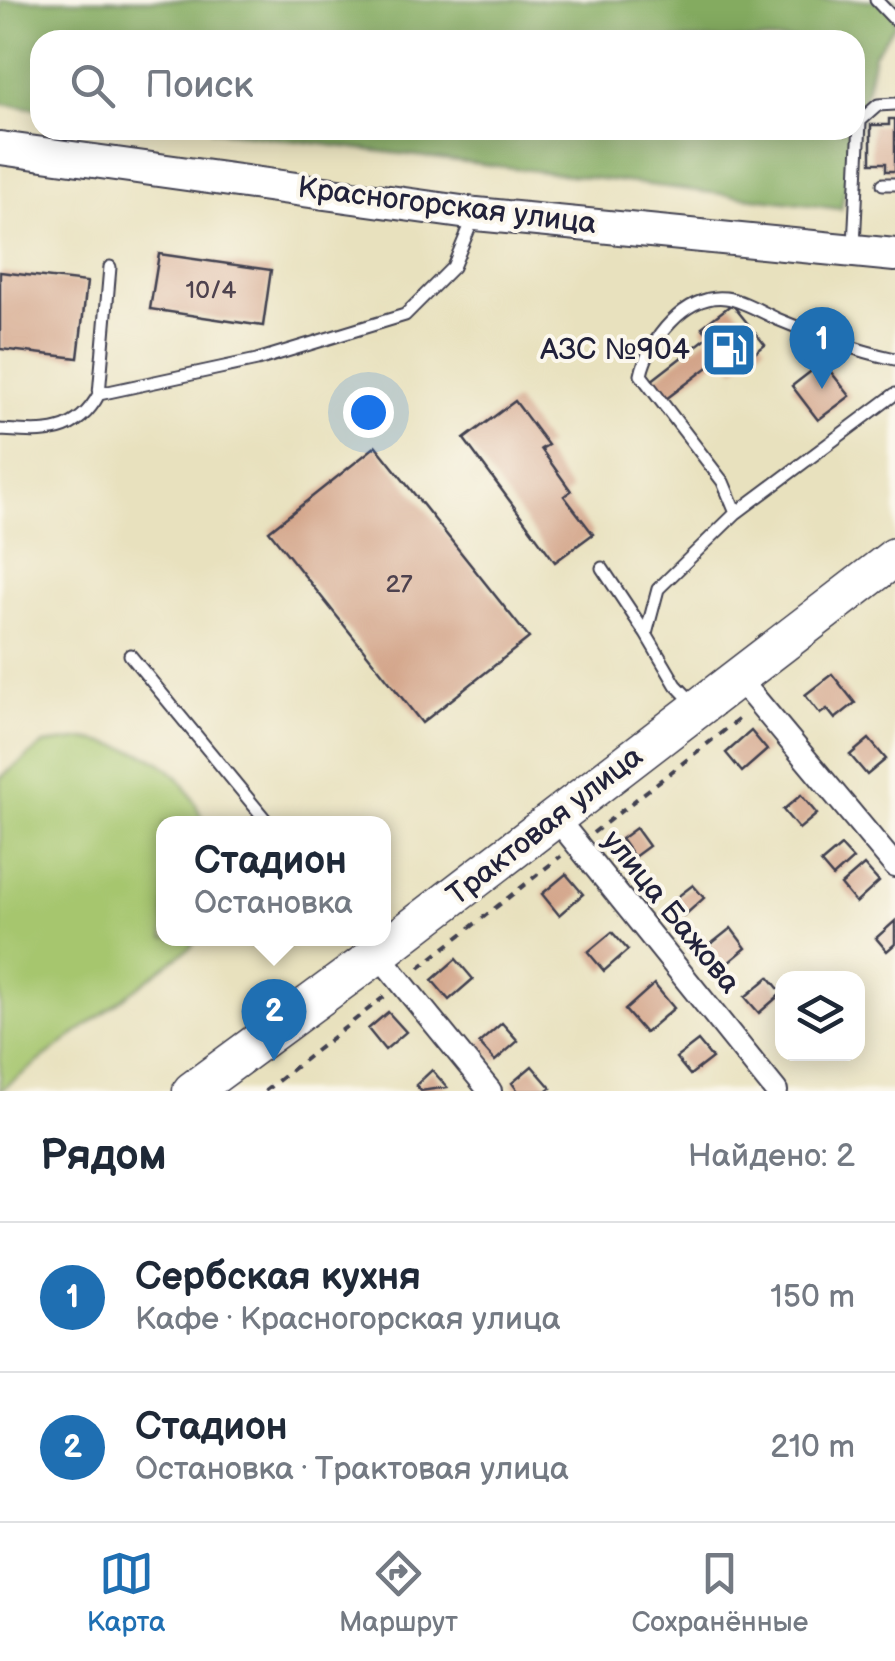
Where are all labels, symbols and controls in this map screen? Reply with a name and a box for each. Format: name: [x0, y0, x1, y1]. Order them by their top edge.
search box: [30, 30, 865, 140]
icon: search: [65, 58, 120, 113]
text: Поиск: [145, 63, 253, 108]
street label: Красногорская улица: [296, 170, 599, 242]
house number: 10/4: [186, 275, 236, 306]
pin: 1: [790, 306, 854, 389]
fuel station icon: АЗС №904: [699, 320, 759, 380]
place label: АЗС №904: [539, 332, 690, 368]
your location: [343, 387, 394, 438]
house number: 27: [385, 569, 413, 600]
street label: Трактовая улица: [440, 738, 650, 914]
popup: [156, 816, 391, 946]
street label: улица Бажова: [594, 823, 748, 1001]
text: Стадион: [194, 839, 347, 884]
text: Остановка: [194, 884, 353, 923]
map controls: [775, 971, 865, 1061]
button: layers: [775, 971, 865, 1061]
pin: 2: [242, 978, 306, 1061]
text: Рядом: [40, 1131, 167, 1182]
text: Найдено: 2: [688, 1137, 855, 1176]
text: Сербская кухня: [135, 1255, 421, 1300]
text: 1: [66, 1278, 79, 1317]
text: 150 m: [770, 1278, 855, 1317]
text: Кафе · Красногорская улица: [135, 1300, 561, 1339]
text: Стадион: [135, 1405, 288, 1450]
text: 2: [63, 1428, 82, 1467]
text: 210 m: [770, 1428, 855, 1467]
text: Остановка · Трактовая улица: [135, 1450, 569, 1489]
tab: Карта: [87, 1546, 166, 1639]
tab: Маршрут: [339, 1546, 458, 1639]
tab: Сохранённые: [631, 1546, 808, 1639]

